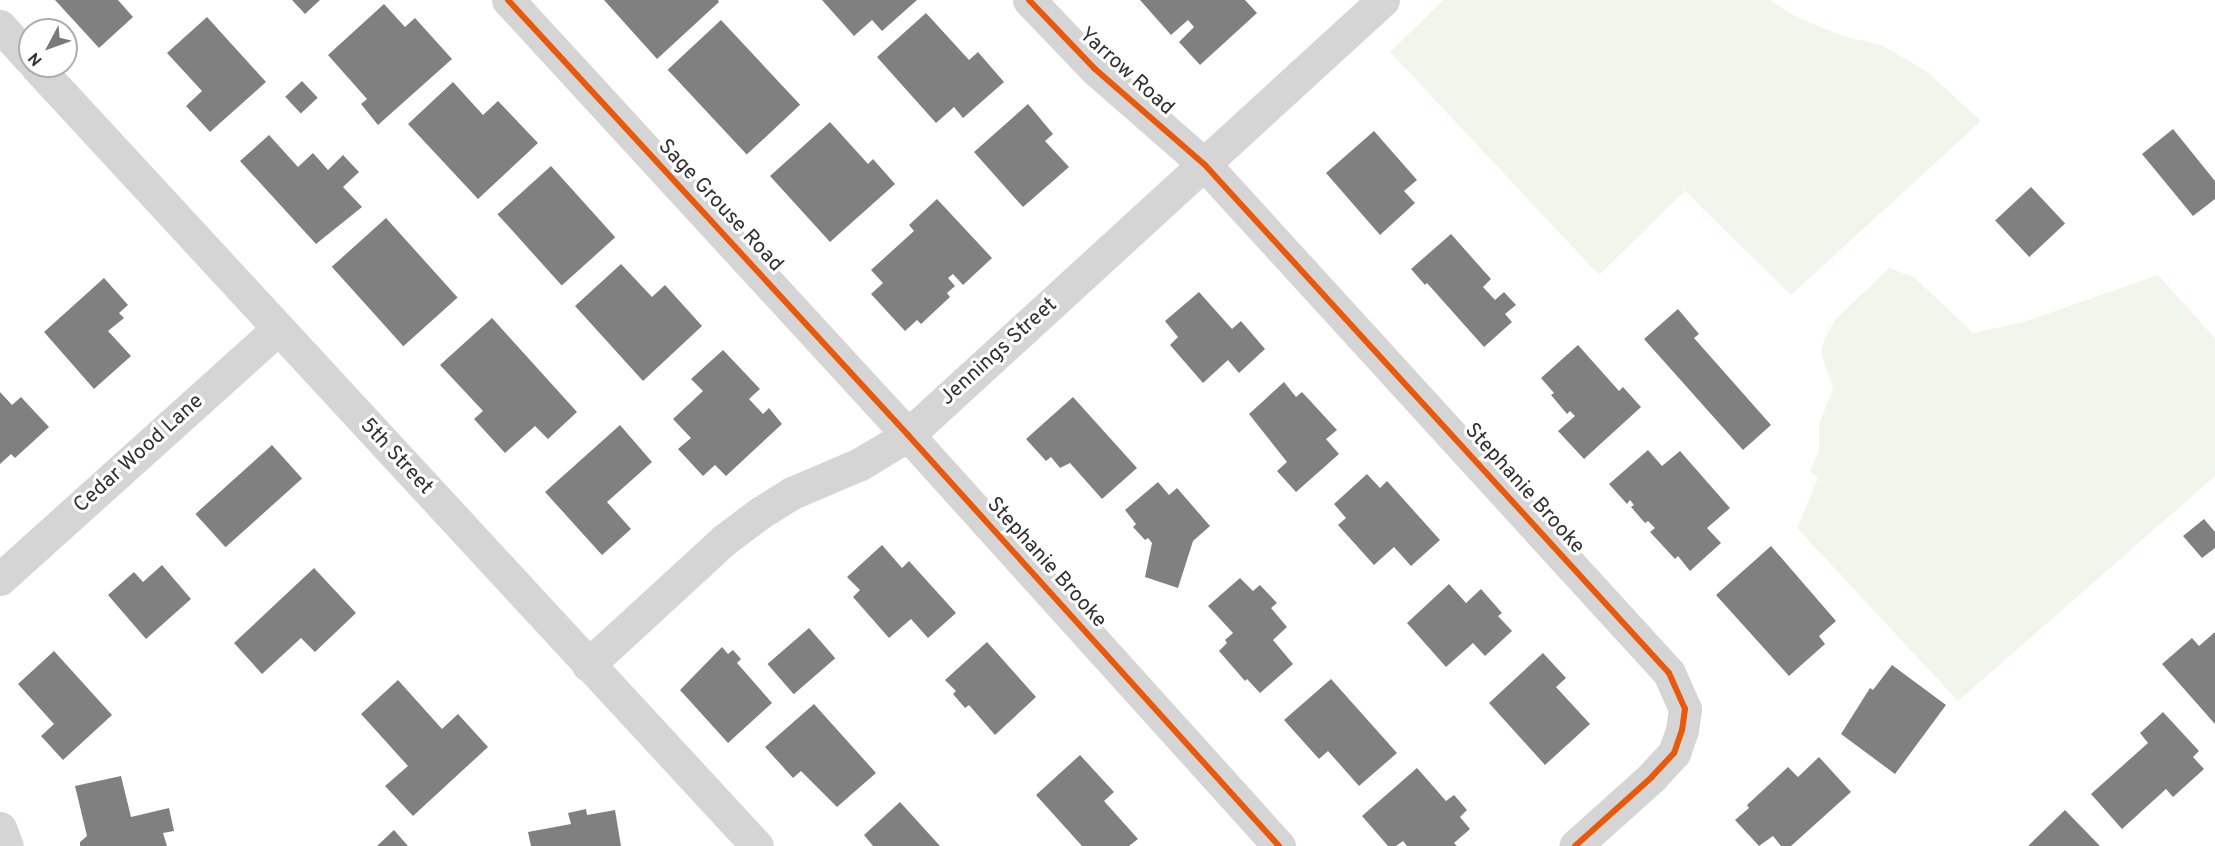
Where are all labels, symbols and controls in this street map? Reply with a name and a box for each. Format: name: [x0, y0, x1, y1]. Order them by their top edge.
north arrow: [18, 18, 78, 78]
street label: Yarrow Road: [1073, 23, 1179, 121]
text: N: [25, 48, 47, 69]
street label: Sage Grouse Road: [652, 135, 788, 277]
street label: Jennings Street: [935, 293, 1063, 411]
street label: Cedar Wood Lane: [69, 389, 209, 519]
street label: 5th Street: [354, 414, 438, 500]
street label: Stephanie Brooke: [1459, 418, 1589, 560]
street label: Stephanie Brooke: [981, 492, 1111, 634]

